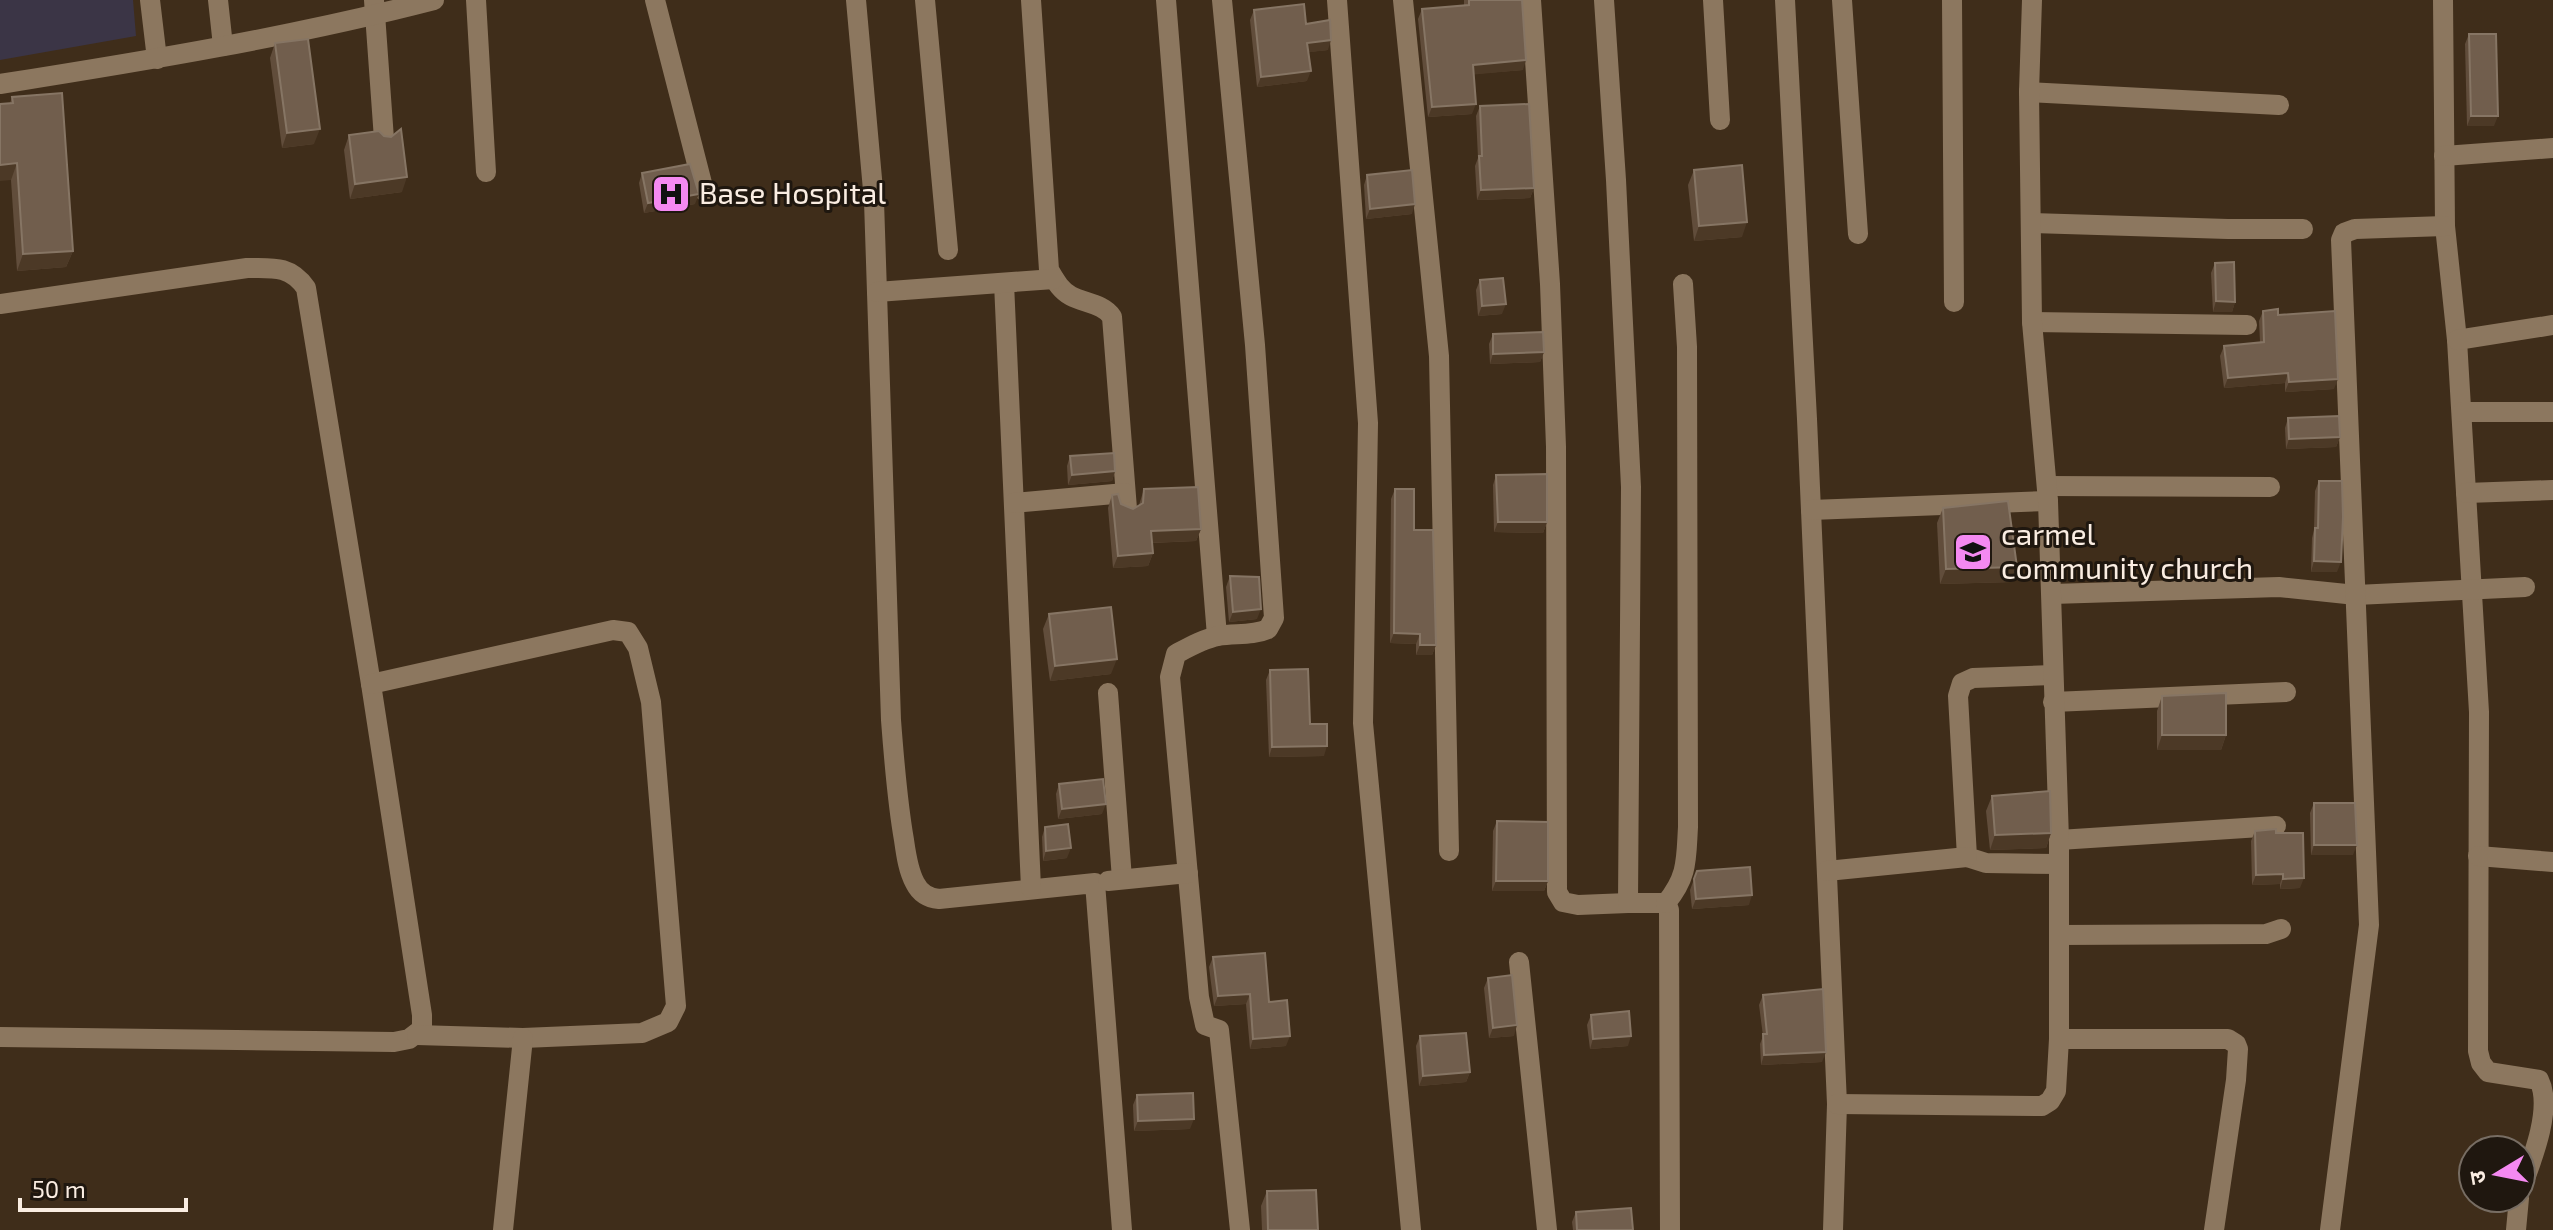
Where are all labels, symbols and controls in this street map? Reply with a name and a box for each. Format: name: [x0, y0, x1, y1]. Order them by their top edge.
hospital icon: Base Hospital: [650, 173, 692, 215]
place label: Base Hospital: [699, 174, 886, 210]
place label: carmel community church: [2001, 515, 2253, 585]
school or university icon: carmel community church: [1952, 531, 1994, 573]
north arrow: [2457, 1134, 2537, 1214]
scale bar: [20, 1162, 186, 1212]
text: उ: [2462, 1168, 2490, 1186]
text: 50 m: [32, 1174, 86, 1203]

